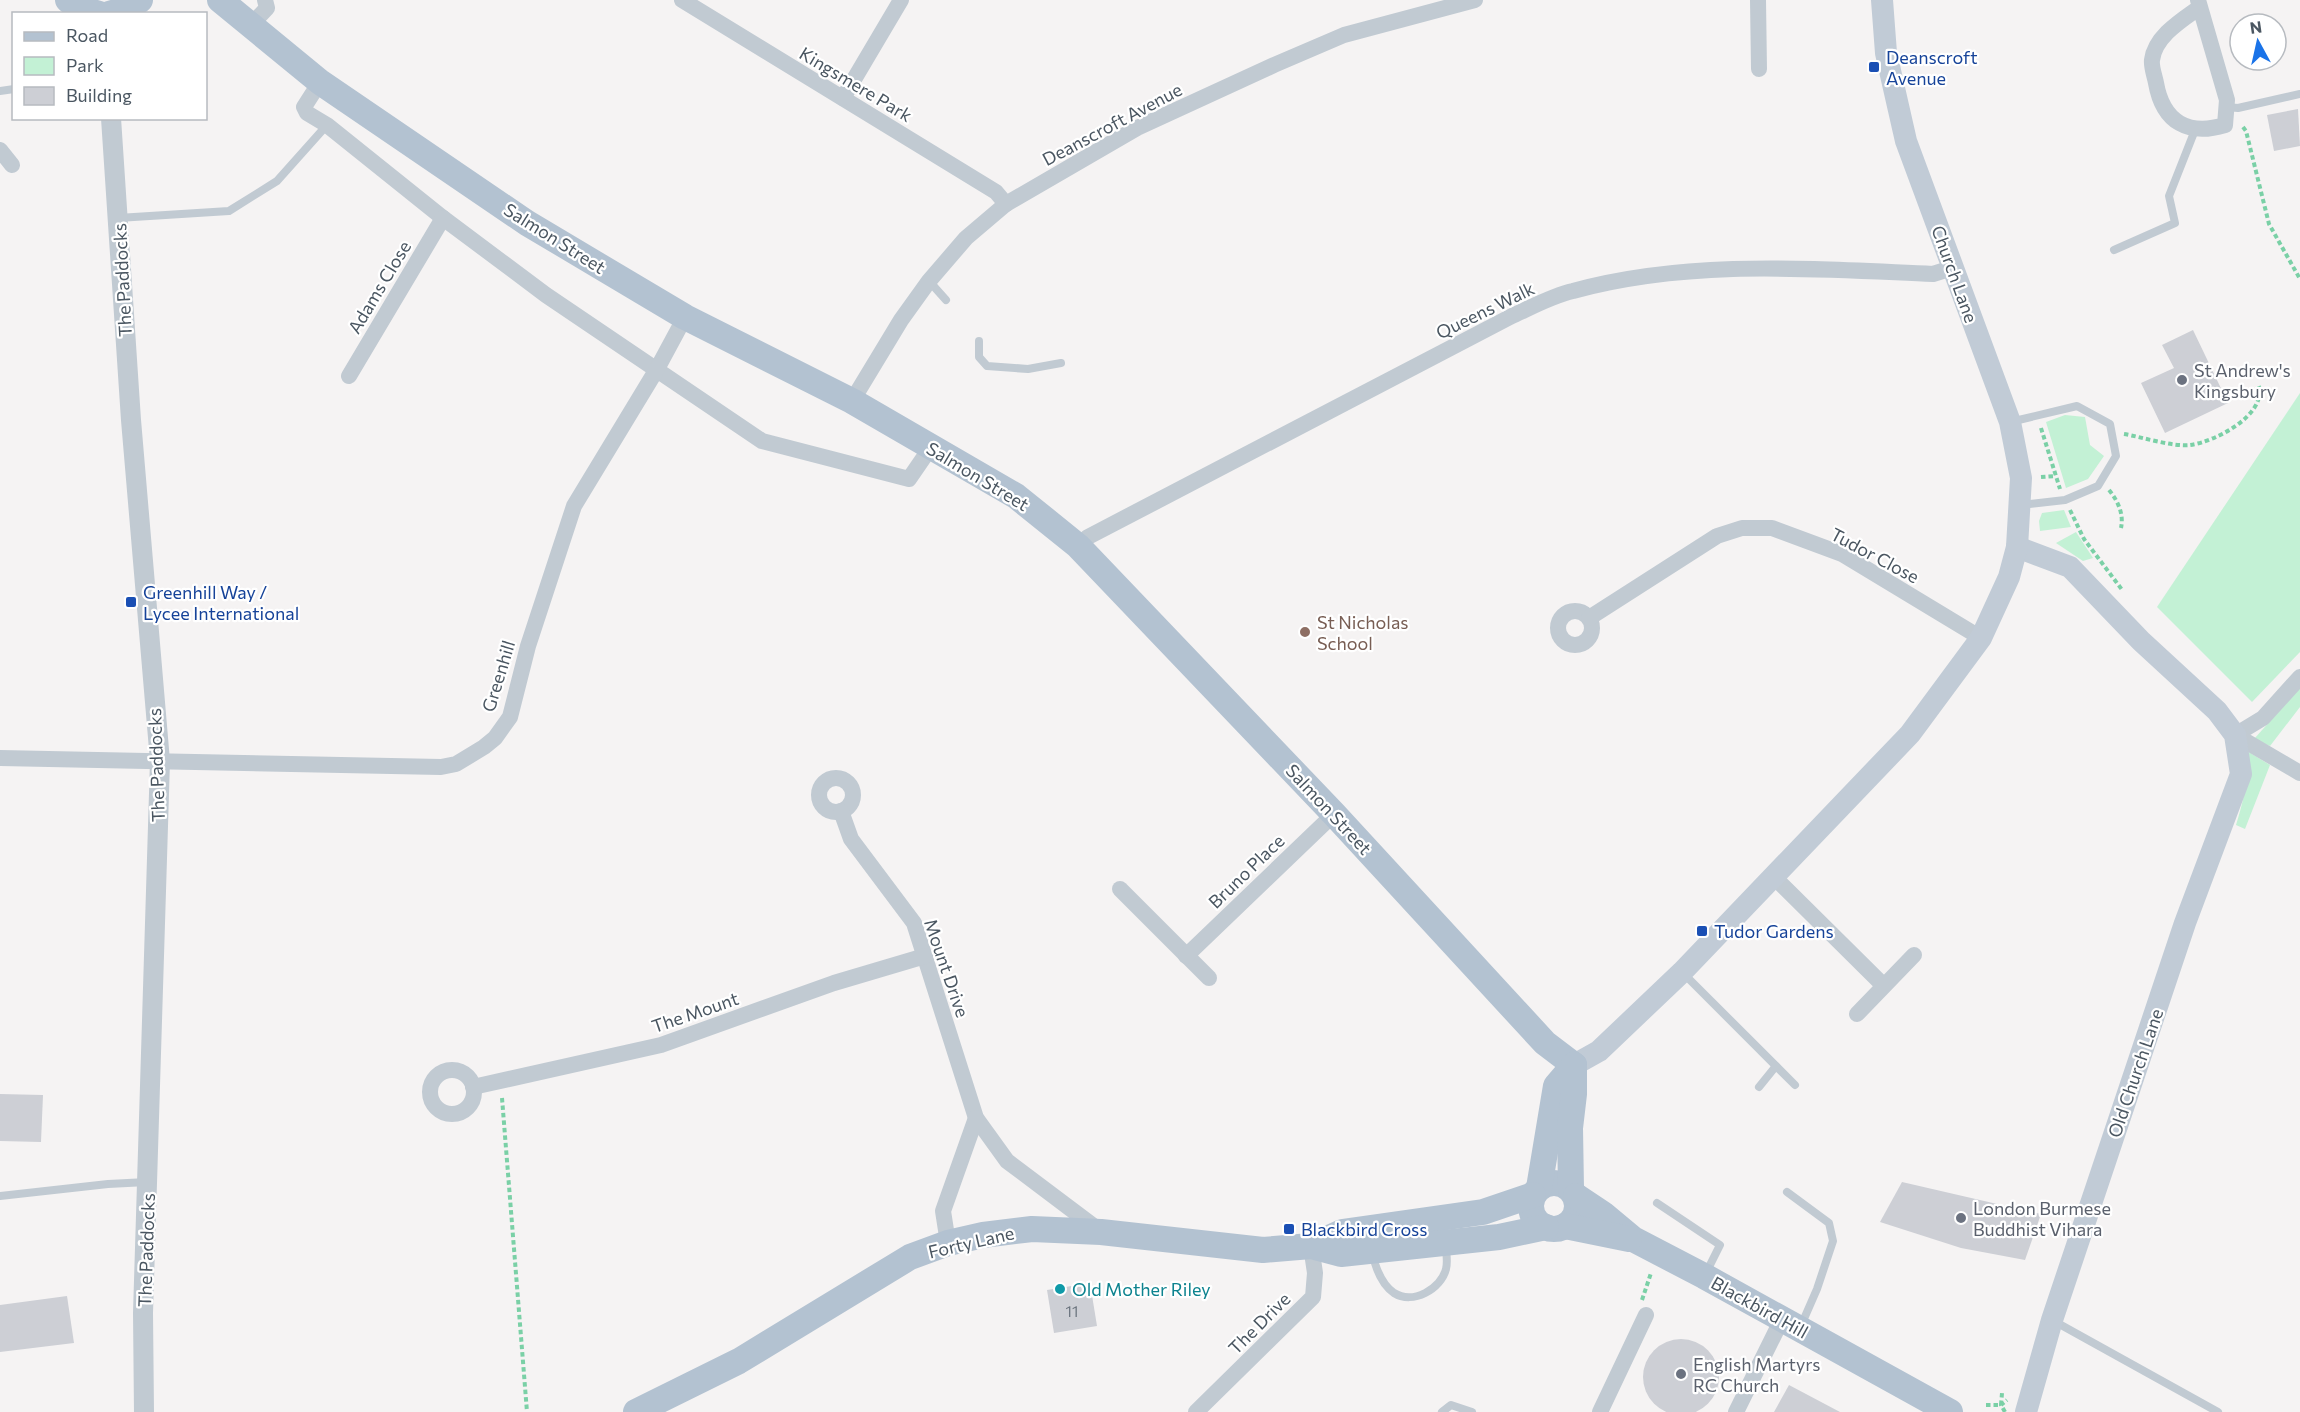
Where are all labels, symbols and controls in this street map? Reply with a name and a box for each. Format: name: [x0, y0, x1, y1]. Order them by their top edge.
legend: [12, 12, 207, 120]
north arrow: [2228, 12, 2288, 72]
text: N: [2249, 16, 2263, 37]
text: Road: [66, 24, 108, 46]
street label: Kingsmere Park: [796, 42, 917, 126]
place label: Deanscroft Avenue: [1886, 46, 1978, 89]
text: Park: [66, 54, 104, 76]
marker: Deanscroft Avenue: [1867, 60, 1881, 74]
street label: Deanscroft Avenue: [1038, 78, 1186, 170]
text: Building: [66, 84, 132, 106]
street label: Salmon Street: [500, 198, 610, 278]
street label: Church Lane: [1927, 222, 1983, 326]
street label: The Paddocks: [108, 223, 136, 337]
street label: Adams Close: [343, 237, 415, 337]
street label: Queens Walk: [1432, 277, 1538, 343]
place label: St Andrew's Kingsbury: [2194, 359, 2291, 402]
marker: St Andrew's Kingsbury: [2175, 373, 2189, 387]
street label: Salmon Street: [923, 437, 1033, 515]
street label: Tudor Close: [1827, 523, 1923, 587]
place label: Greenhill Way / Lycee International: [143, 581, 299, 624]
marker: Greenhill Way / Lycee International: [124, 595, 138, 609]
place label: St Nicholas School: [1317, 611, 1409, 654]
marker: St Nicholas School: [1298, 625, 1312, 639]
street label: Greenhill: [477, 638, 519, 714]
street label: The Paddocks: [143, 708, 169, 822]
street label: Salmon Street: [1282, 759, 1376, 859]
street label: Bruno Place: [1203, 829, 1289, 913]
street label: Mount Drive: [920, 916, 974, 1020]
place label: Tudor Gardens: [1714, 920, 1834, 942]
marker: Tudor Gardens: [1695, 924, 1709, 938]
street label: The Mount: [649, 987, 741, 1037]
street label: Old Church Lane: [2103, 1006, 2167, 1140]
street label: The Paddocks: [133, 1193, 159, 1307]
place label: London Burmese Buddhist Vihara: [1973, 1197, 2111, 1240]
marker: London Burmese Buddhist Vihara: [1954, 1211, 1968, 1225]
place label: Blackbird Cross: [1301, 1218, 1427, 1240]
street label: Forty Lane: [926, 1221, 1016, 1263]
marker: Blackbird Cross: [1282, 1222, 1296, 1236]
street label: Blackbird Hill: [1708, 1271, 1812, 1343]
place label: Old Mother Riley: [1072, 1278, 1211, 1300]
marker: Old Mother Riley: [1053, 1282, 1067, 1296]
street label: The Drive: [1224, 1288, 1294, 1358]
house number: 11: [1066, 1302, 1078, 1320]
place label: English Martyrs RC Church: [1693, 1353, 1820, 1396]
marker: English Martyrs RC Church: [1674, 1367, 1688, 1381]

